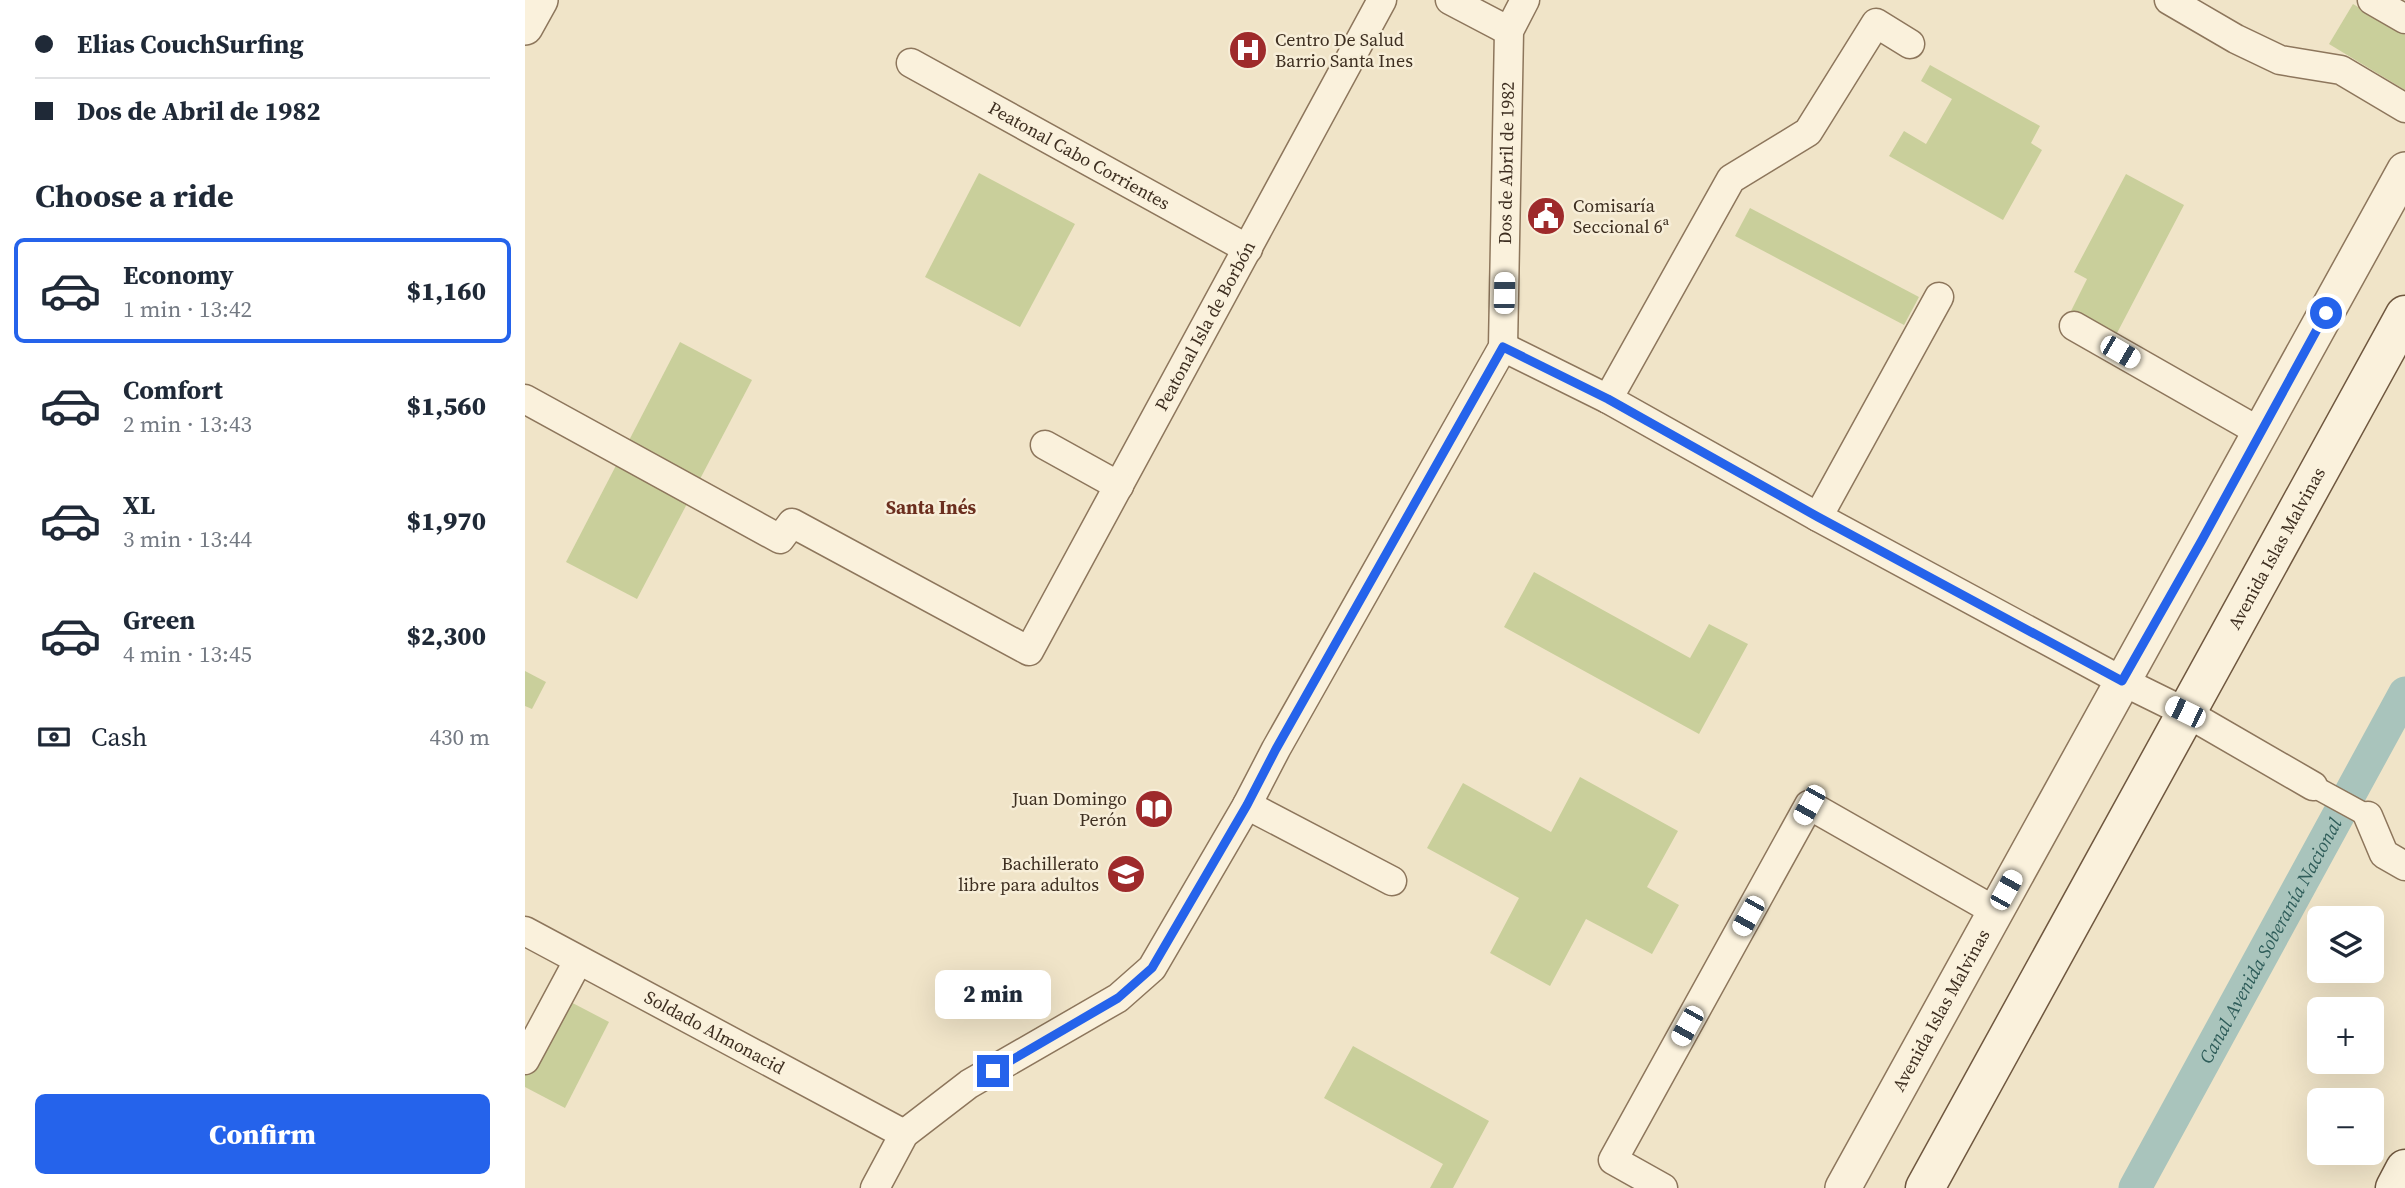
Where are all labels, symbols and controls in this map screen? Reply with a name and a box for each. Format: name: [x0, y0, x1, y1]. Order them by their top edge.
text: Elias CouchSurfing: [77, 26, 304, 62]
place label: Centro De Salud Barrio Santa Ines: [1275, 27, 1413, 73]
hospital icon: Centro De Salud Barrio Santa Ines: [1227, 29, 1269, 71]
street label: Dos de Abril de 1982: [1492, 81, 1520, 245]
text: Dos de Abril de 1982: [77, 93, 321, 129]
street label: Peatonal Cabo Corrientes: [984, 95, 1175, 216]
text: Choose a ride: [35, 174, 234, 218]
place label: Comisaría Seccional 6ª: [1573, 193, 1670, 239]
public building icon: Comisaría Seccional 6ª: [1525, 195, 1567, 237]
street label: Peatonal Isla de Borbón: [1149, 236, 1261, 415]
text: Economy: [123, 257, 234, 293]
icon: car: [39, 259, 102, 322]
car: [1494, 272, 1515, 314]
text: $1,160: [407, 273, 486, 309]
text: 1 min · 13:42: [123, 293, 252, 325]
route start: [2310, 297, 2342, 329]
car: [2097, 332, 2144, 372]
text: Comfort: [123, 372, 223, 408]
icon: car: [39, 374, 102, 437]
text: $1,560: [407, 388, 486, 424]
text: 2 min · 13:43: [123, 408, 252, 440]
street label: Avenida Islas Malvinas: [2222, 462, 2331, 634]
text: XL: [123, 487, 155, 523]
icon: car: [39, 489, 102, 552]
district label: Santa Inés: [886, 494, 977, 520]
text: $1,970: [407, 503, 486, 539]
text: 3 min · 13:44: [123, 523, 252, 555]
text: Green: [123, 602, 195, 638]
icon: car: [39, 604, 102, 667]
text: $2,300: [407, 618, 486, 654]
text: 4 min · 13:45: [123, 638, 252, 670]
car: [2162, 693, 2209, 731]
icon: cash: [35, 718, 73, 756]
text: Cash: [91, 719, 147, 755]
text: 430 m: [429, 721, 490, 753]
car: [1790, 782, 1829, 828]
place label: Juan Domingo Perón: [1011, 786, 1127, 832]
library icon: Juan Domingo Perón: [1133, 788, 1175, 830]
water label: Canal Avenida Soberanía Nacional: [2193, 812, 2348, 1068]
place label: Bachillerato libre para adultos: [958, 851, 1099, 897]
school or university icon: Bachillerato libre para adultos: [1105, 853, 1147, 895]
car: [1987, 867, 2026, 913]
car: [1729, 893, 1768, 939]
map controls: [2307, 906, 2384, 1165]
button: layers: [2307, 906, 2384, 983]
street label: Avenida Islas Malvinas: [1886, 924, 1996, 1096]
callout: 2 min: [935, 970, 1051, 1018]
text: 2 min: [963, 978, 1023, 1010]
street label: Soldado Almonacid: [640, 984, 789, 1080]
button: +: [2307, 997, 2384, 1074]
car: [1668, 1003, 1707, 1049]
route end: [977, 1055, 1009, 1087]
button: −: [2307, 1088, 2384, 1165]
button: Confirm: [35, 1094, 490, 1174]

